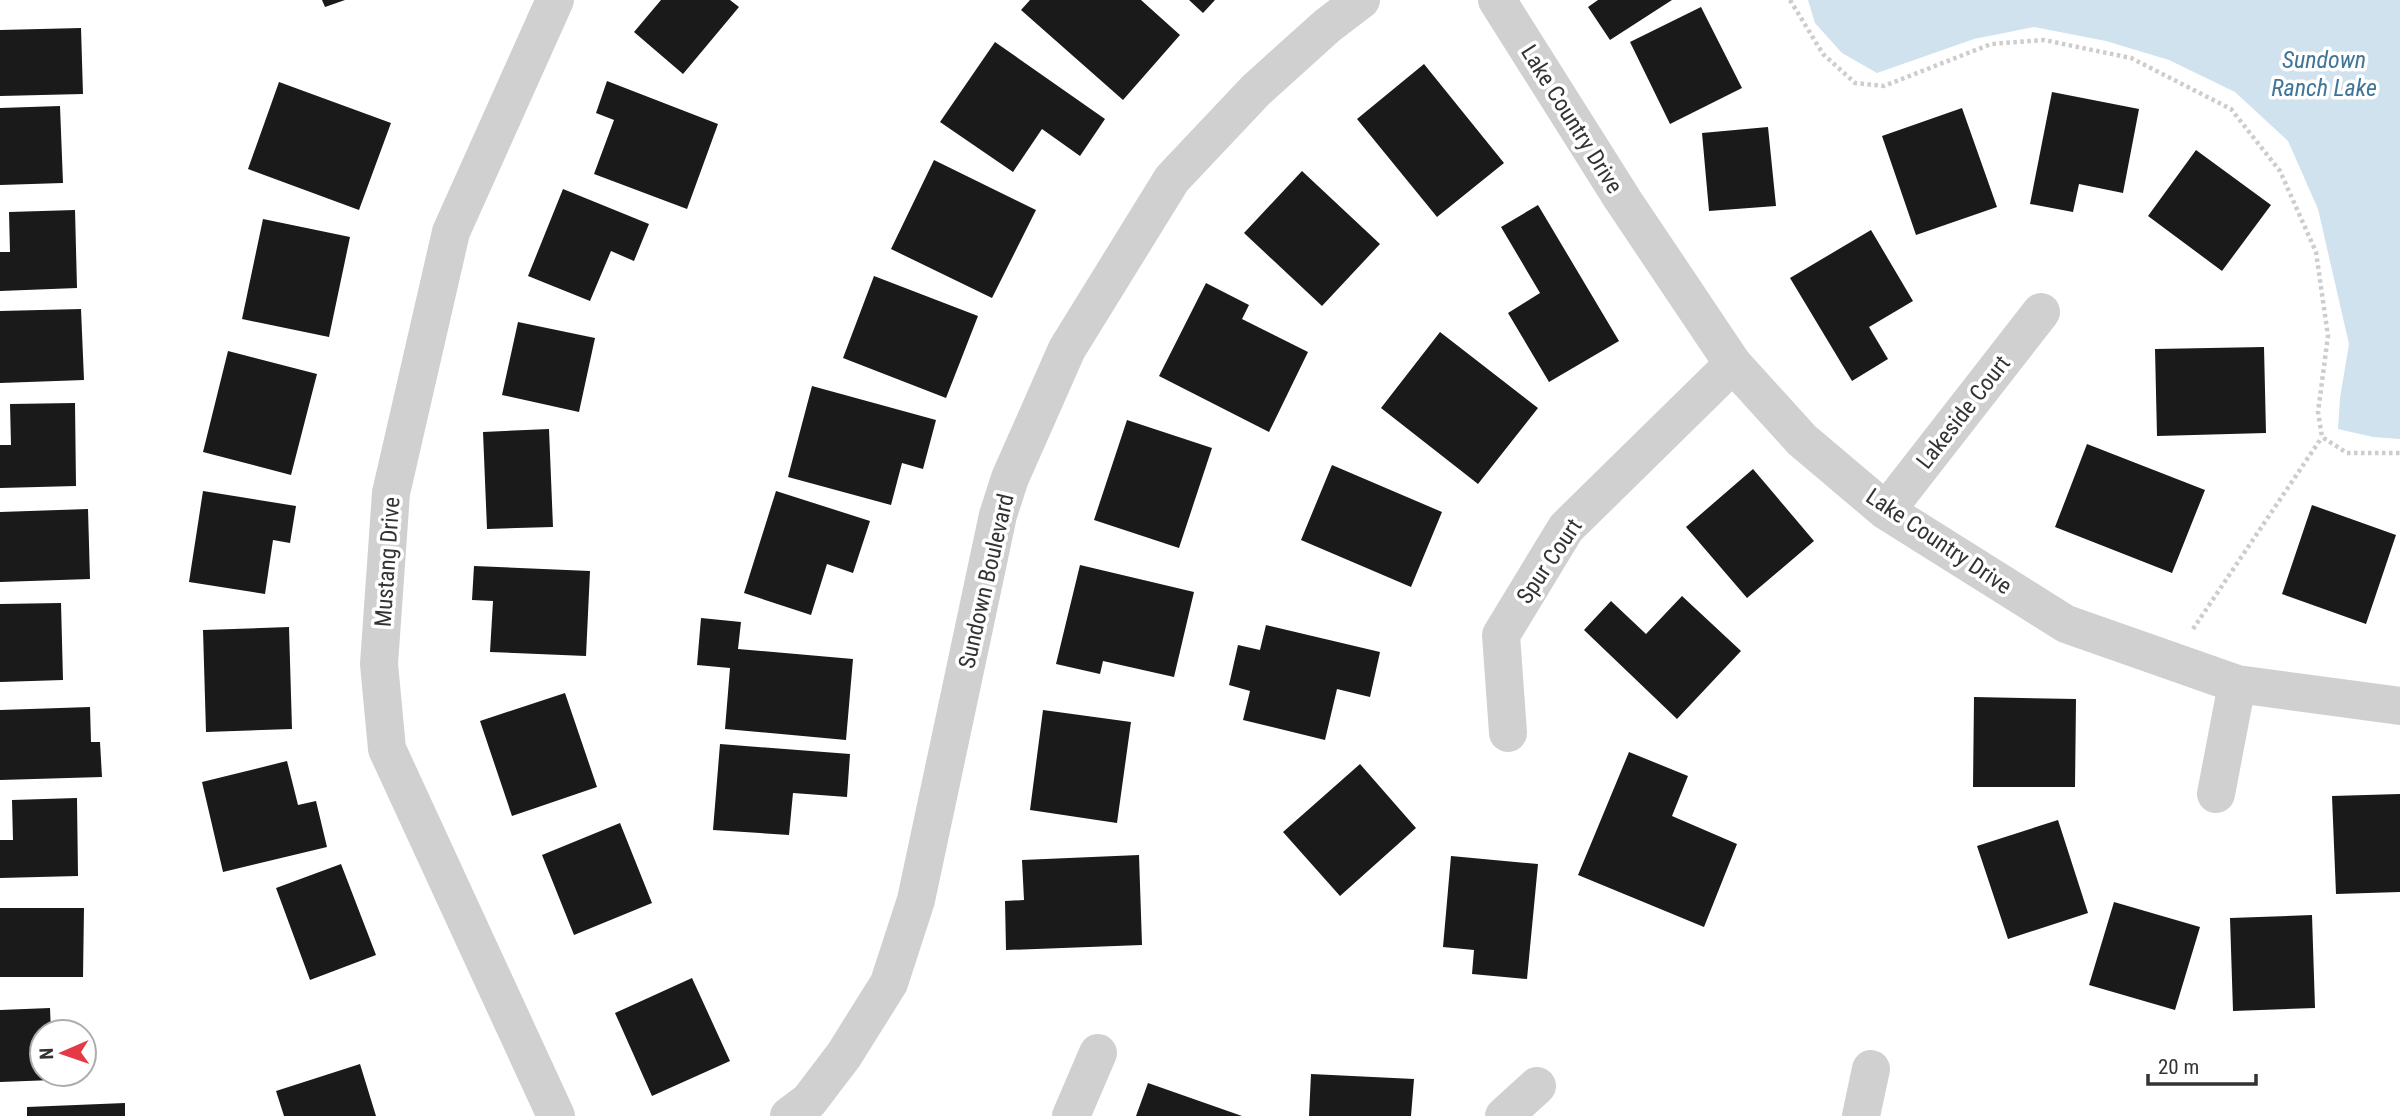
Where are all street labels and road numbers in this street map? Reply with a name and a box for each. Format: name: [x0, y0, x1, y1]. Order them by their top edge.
street label: Lake Country Drive: [1515, 40, 1628, 198]
street label: Lakeside Court: [1911, 350, 2016, 474]
street label: Lake Country Drive: [1861, 483, 2017, 600]
street label: Sundown Boulevard: [953, 491, 1020, 671]
street label: Mustang Drive: [369, 496, 406, 628]
street label: Spur Court: [1511, 514, 1588, 609]

